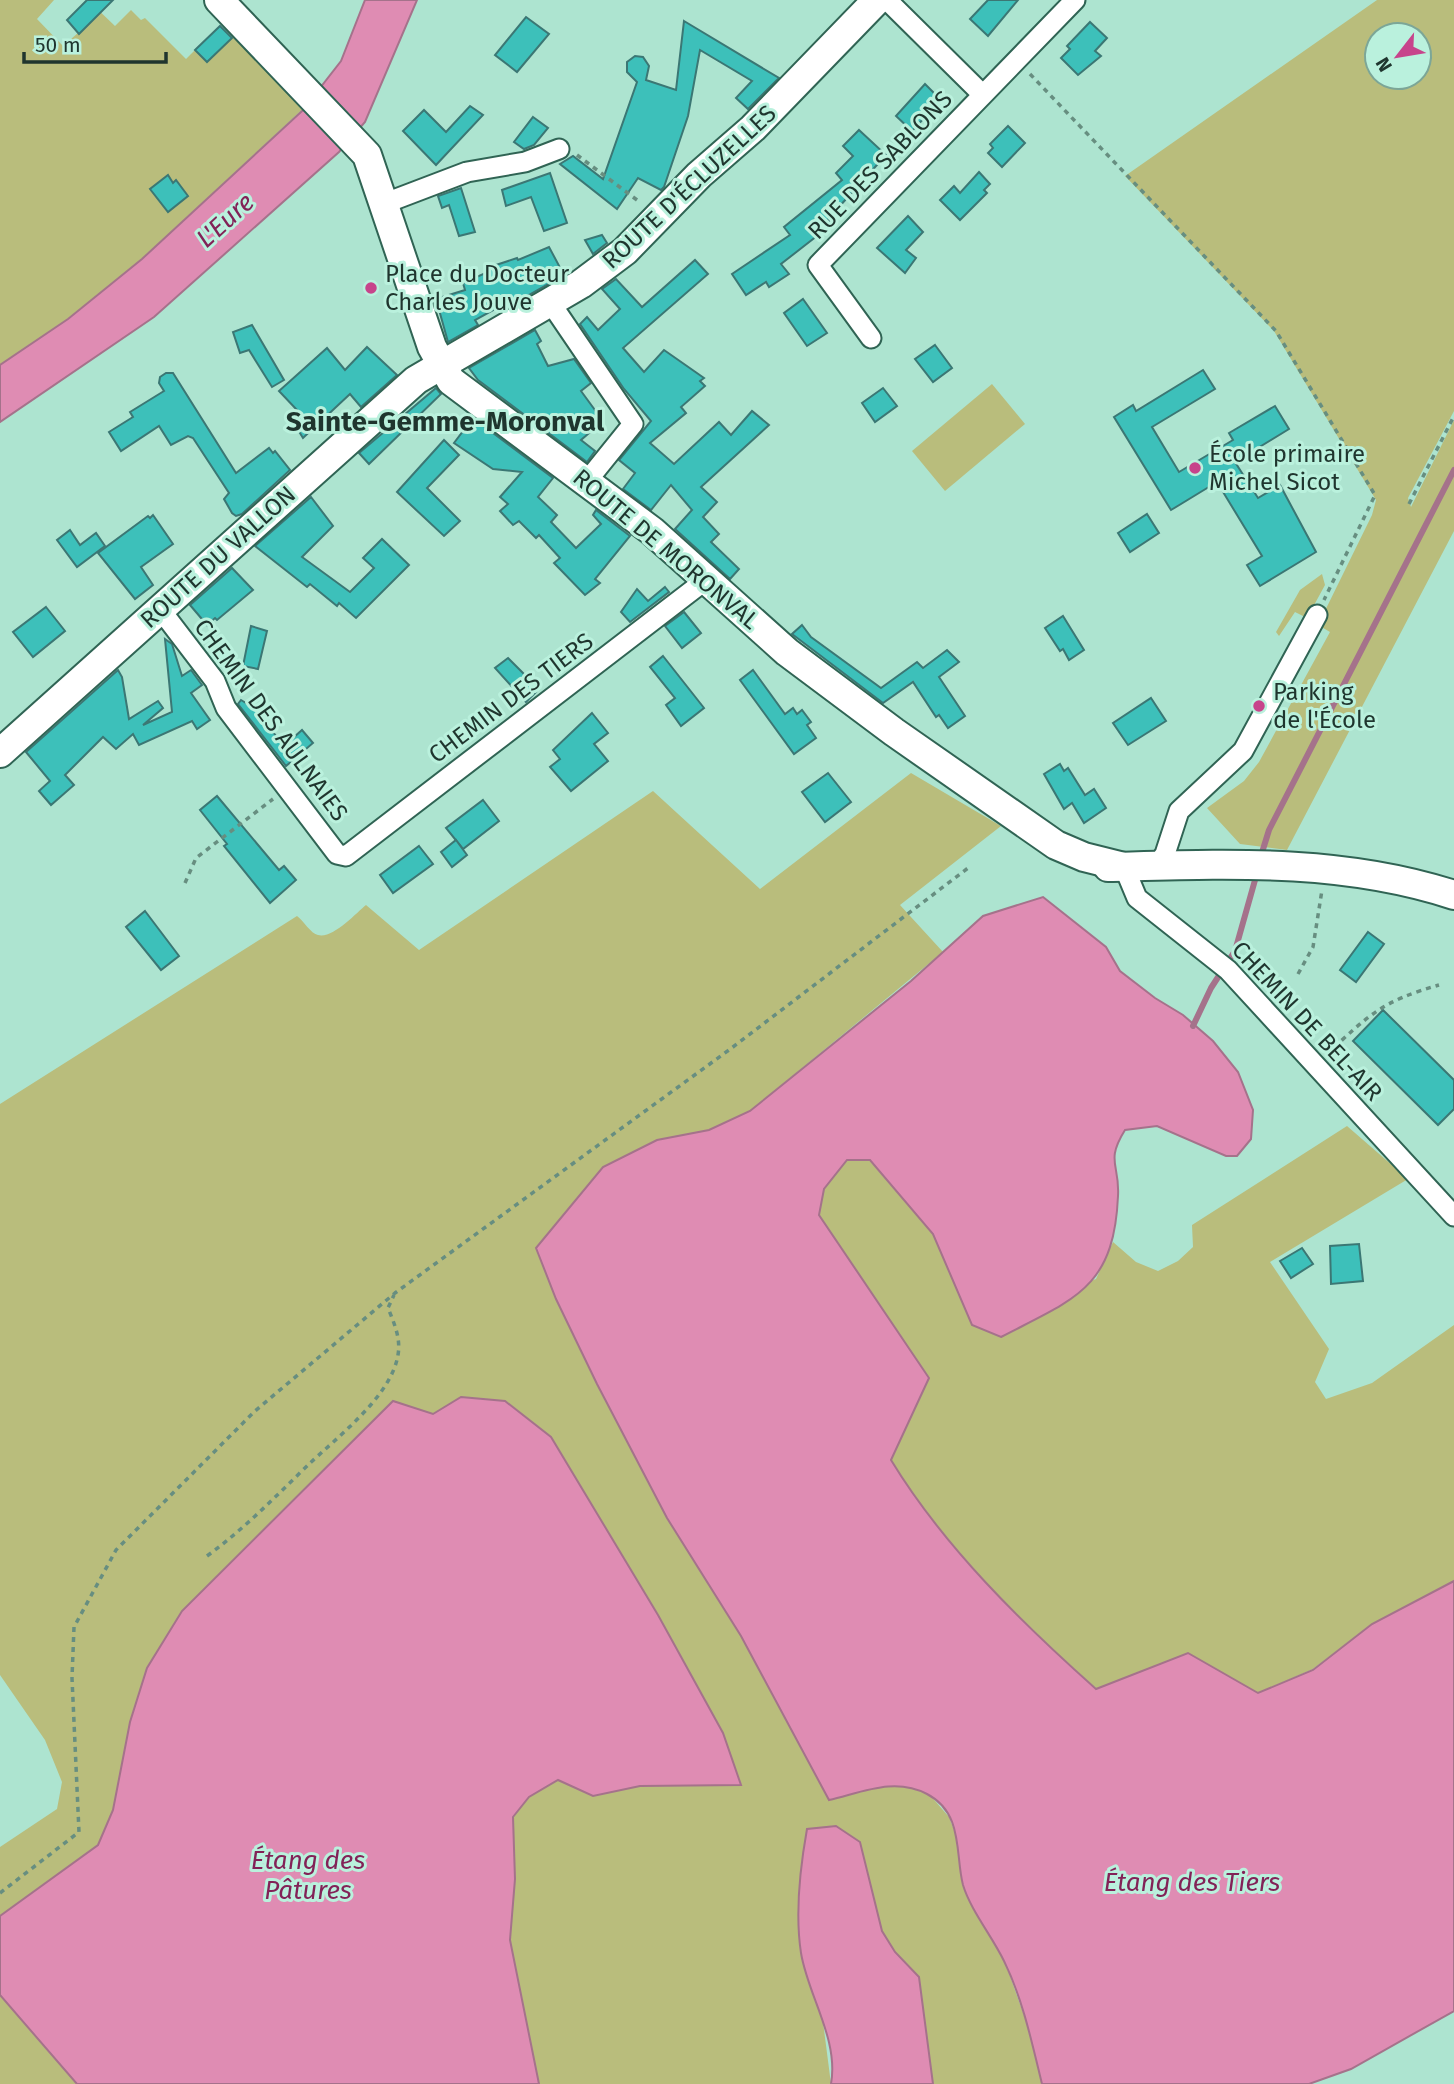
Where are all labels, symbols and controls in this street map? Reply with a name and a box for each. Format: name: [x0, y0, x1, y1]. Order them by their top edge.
scale bar: [24, 21, 166, 65]
north arrow: [1363, 21, 1433, 91]
text: 50 m: [35, 32, 81, 58]
text: N: [1371, 53, 1397, 76]
street label: RUE DES SABLONS: [802, 85, 958, 245]
street label: ROUTE D'ÉCLUZELLES: [596, 99, 782, 275]
water label: L'Eure: [190, 187, 260, 254]
place label: Place du Docteur Charles Jouve: [385, 260, 570, 316]
marker: Place du Docteur Charles Jouve: [363, 280, 379, 296]
district label: Sainte-Gemme-Moronval: [286, 405, 605, 438]
place label: École primaire Michel Sicot: [1209, 439, 1365, 496]
marker: École primaire Michel Sicot: [1187, 460, 1203, 476]
street label: ROUTE DE MORONVAL: [567, 463, 765, 635]
street label: ROUTE DU VALLON: [135, 480, 301, 634]
street label: CHEMIN DES AULNAIES: [188, 614, 354, 826]
street label: CHEMIN DES TIERS: [423, 627, 599, 769]
place label: Parking de l'École: [1273, 678, 1376, 734]
marker: Parking de l'École: [1251, 698, 1267, 714]
street label: CHEMIN DE BEL-AIR: [1226, 936, 1388, 1106]
water label: Étang des Pâtures: [251, 1845, 365, 1906]
water label: Étang des Tiers: [1104, 1867, 1280, 1898]

